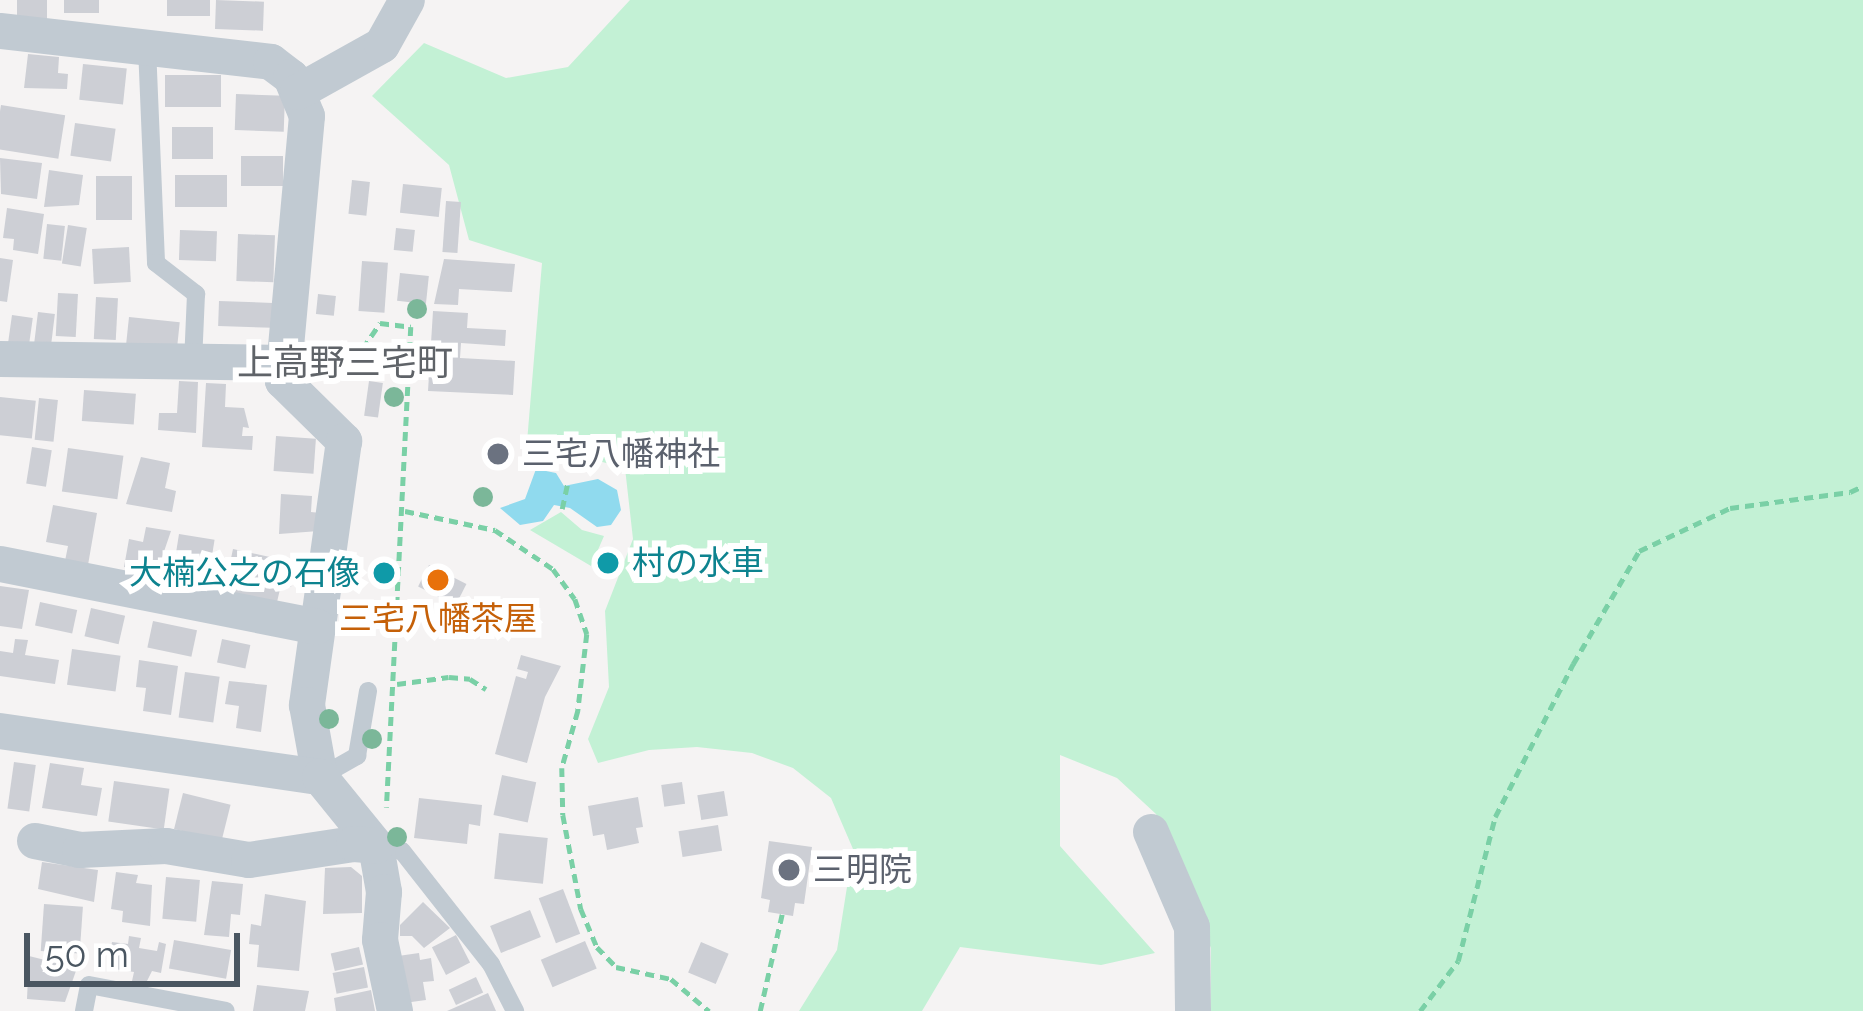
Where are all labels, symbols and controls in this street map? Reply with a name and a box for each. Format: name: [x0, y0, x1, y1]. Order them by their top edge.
district label: 上高野三宅町: [237, 341, 453, 385]
place label: 三宅八幡神社: [522, 434, 720, 474]
marker: 三宅八幡神社: [485, 441, 511, 467]
place label: 村の水車: [632, 543, 764, 583]
marker: 村の水車: [595, 550, 621, 576]
place label: 大楠公之の石像: [129, 553, 360, 593]
marker: 大楠公之の石像: [371, 560, 397, 586]
marker: 三宅八幡茶屋: [425, 567, 451, 593]
place label: 三宅八幡茶屋: [339, 599, 537, 639]
place label: 三明院: [813, 850, 912, 890]
marker: 三明院: [776, 857, 802, 883]
scale bar: [30, 909, 246, 983]
text: 50 m: [45, 933, 129, 975]

